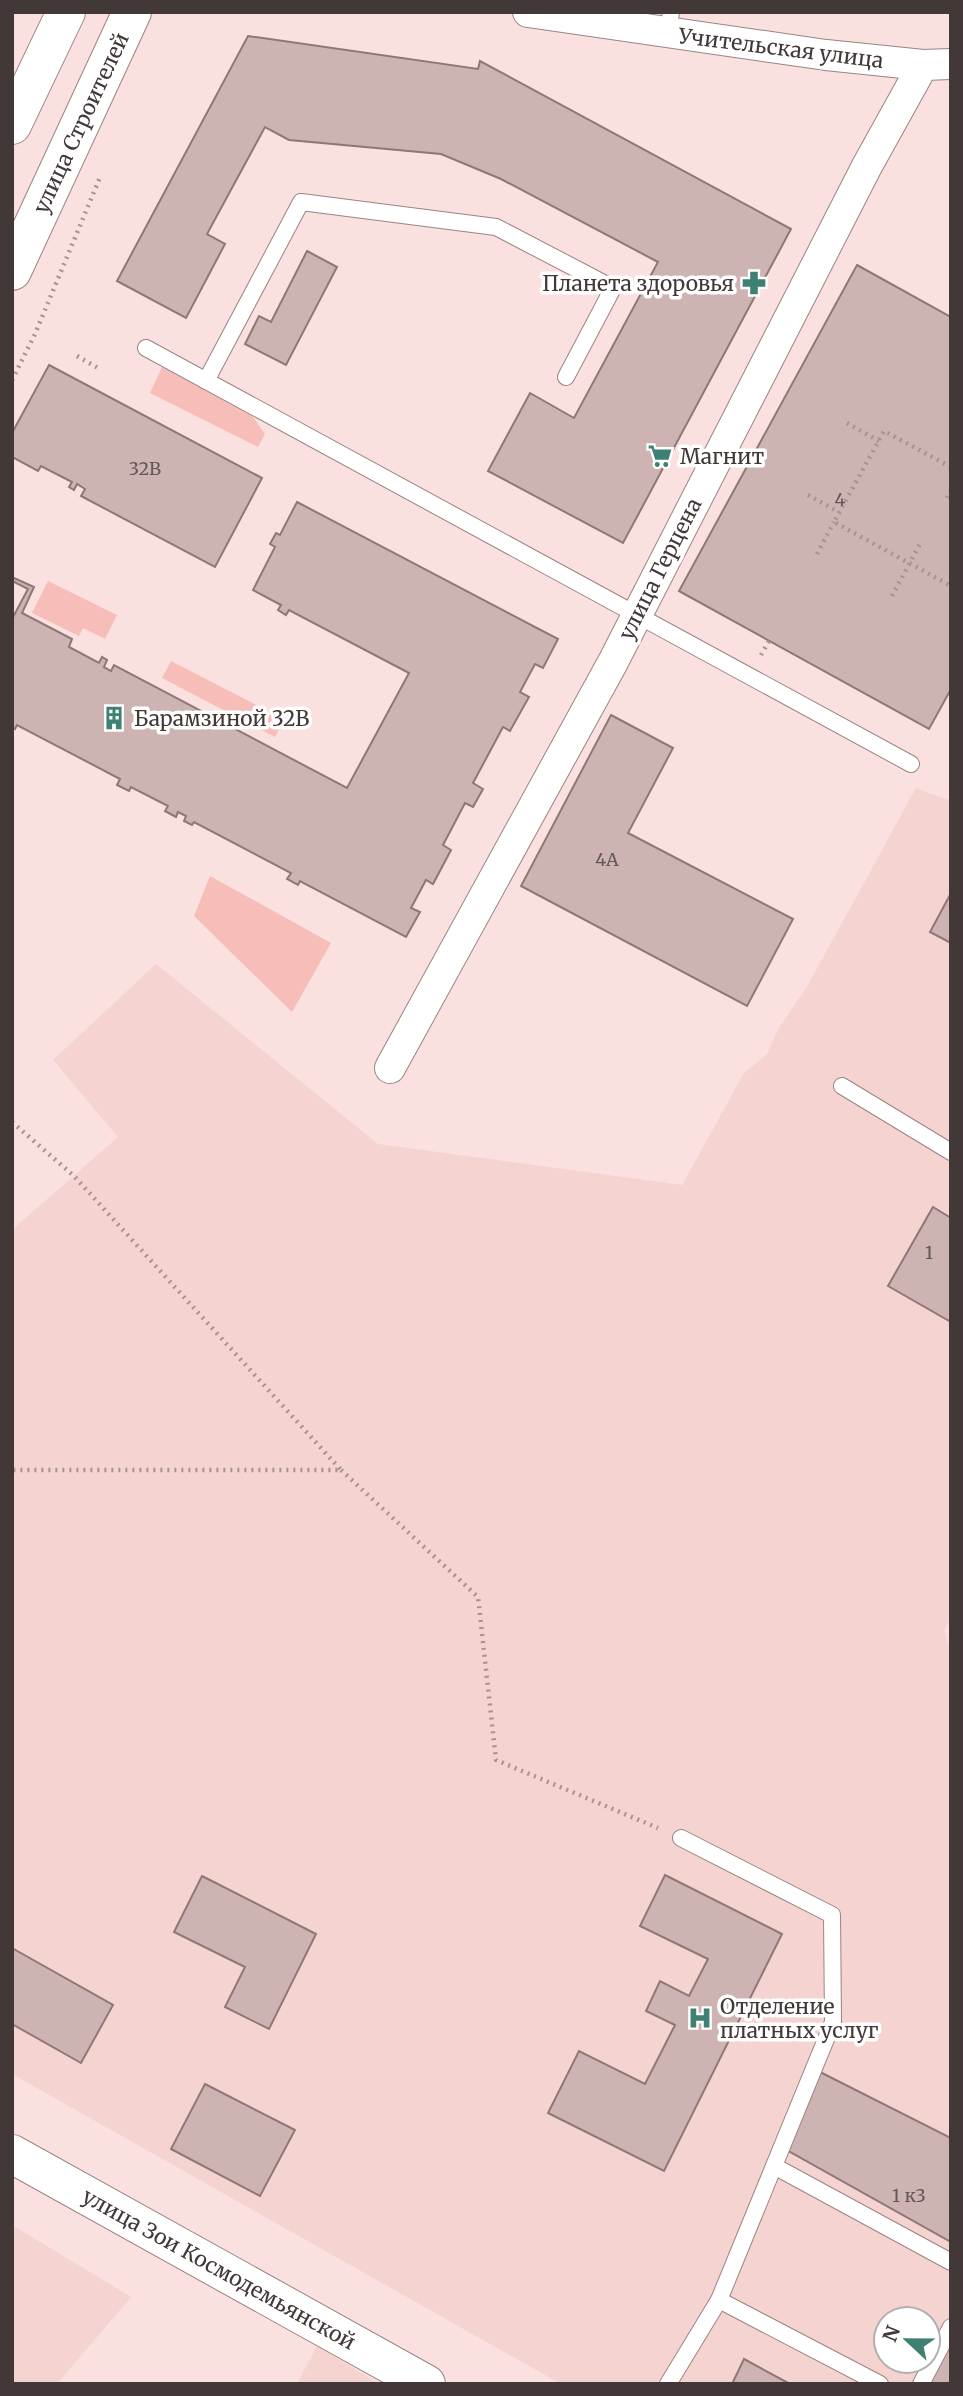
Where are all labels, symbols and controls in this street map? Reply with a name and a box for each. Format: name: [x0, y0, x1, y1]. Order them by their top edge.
street label: Учительская улица: [676, 22, 885, 74]
street label: улица Строителей: [27, 28, 135, 218]
pharmacy icon: Планета здоровья: [740, 269, 768, 297]
place label: Планета здоровья: [542, 270, 734, 297]
supermarket icon: Магнит: [646, 442, 674, 470]
place label: Магнит: [680, 443, 765, 470]
house number: 32В: [129, 457, 161, 480]
house number: 4: [834, 488, 846, 511]
street label: улица Герцена: [613, 494, 707, 644]
building icon: Барамзиной 32В: [100, 704, 128, 732]
place label: Барамзиной 32В: [134, 705, 309, 732]
house number: 4А: [595, 848, 619, 871]
house number: 1: [925, 1241, 933, 1264]
place label: Отделение платных услуг: [720, 1993, 879, 2044]
hospital icon: Отделение платных услуг: [686, 2004, 714, 2032]
street label: улица Зои Космодемьянской: [78, 2182, 360, 2356]
house number: 1 к3: [892, 2184, 926, 2207]
north arrow: [872, 2305, 942, 2375]
text: N: [877, 2322, 905, 2345]

